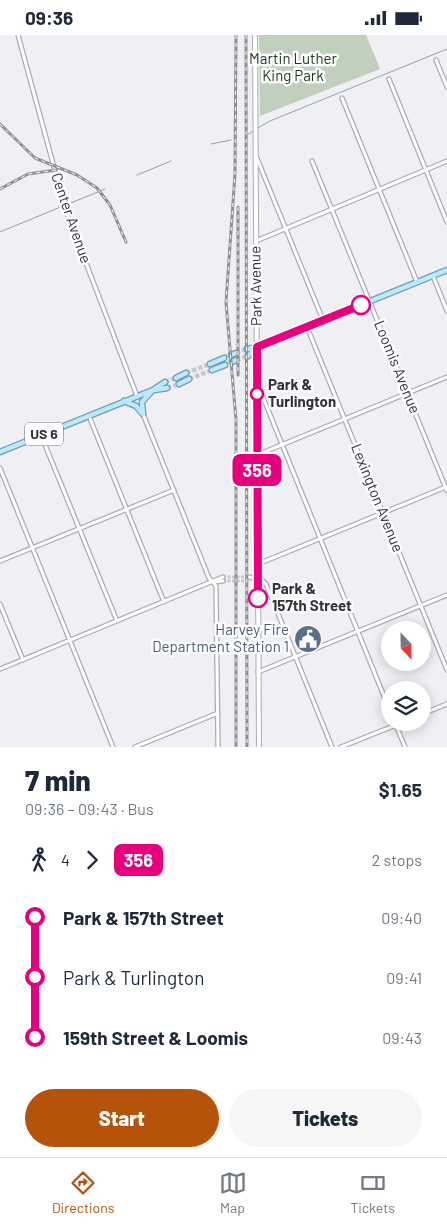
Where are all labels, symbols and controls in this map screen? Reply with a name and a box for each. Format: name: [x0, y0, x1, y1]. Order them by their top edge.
text: 09:36: [25, 6, 73, 29]
park label: Martin Luther King Park: [249, 49, 337, 84]
street label: Center Avenue: [48, 170, 96, 265]
street label: Park Avenue: [245, 246, 265, 326]
unlabelled marker: [351, 295, 371, 315]
street label: Loomis Avenue: [371, 317, 425, 416]
place label: Park & Turlington: [268, 375, 336, 410]
marker: Park & Turlington: [250, 387, 264, 401]
road number: US 6: [25, 423, 63, 445]
street label: Lexington Avenue: [348, 441, 408, 555]
line badge: 356: [228, 454, 286, 486]
text: 356: [242, 459, 272, 481]
place label: Park & 157th Street: [272, 579, 352, 614]
marker: Park & 157th Street: [248, 588, 268, 608]
place label: Harvey Fire Department Station 1: [152, 620, 289, 655]
north arrow: [381, 621, 431, 671]
map controls: [381, 621, 431, 731]
public building icon: Harvey Fire Department Station 1: [293, 624, 323, 654]
button: layers: [381, 681, 431, 731]
text: 7 min: [25, 763, 91, 797]
text: $1.65: [379, 778, 422, 801]
text: 09:36 – 09:43 · Bus: [25, 799, 154, 818]
icon: walk: [25, 846, 53, 874]
icon: forward: [78, 846, 106, 874]
text: 356: [124, 849, 153, 871]
text: 4: [61, 850, 70, 869]
text: 2 stops: [372, 850, 422, 869]
text: Park & 157th Street: [63, 906, 224, 929]
text: 09:40: [381, 908, 422, 927]
text: Park & Turlington: [63, 966, 204, 989]
text: 09:41: [386, 968, 422, 987]
text: 159th Street & Loomis: [63, 1026, 248, 1049]
text: 09:43: [382, 1028, 422, 1047]
button: Start: [25, 1089, 219, 1147]
button: Tickets: [229, 1089, 422, 1147]
tab: Directions: [52, 1169, 115, 1216]
tab: Map: [219, 1169, 247, 1216]
tab: Tickets: [350, 1169, 395, 1216]

